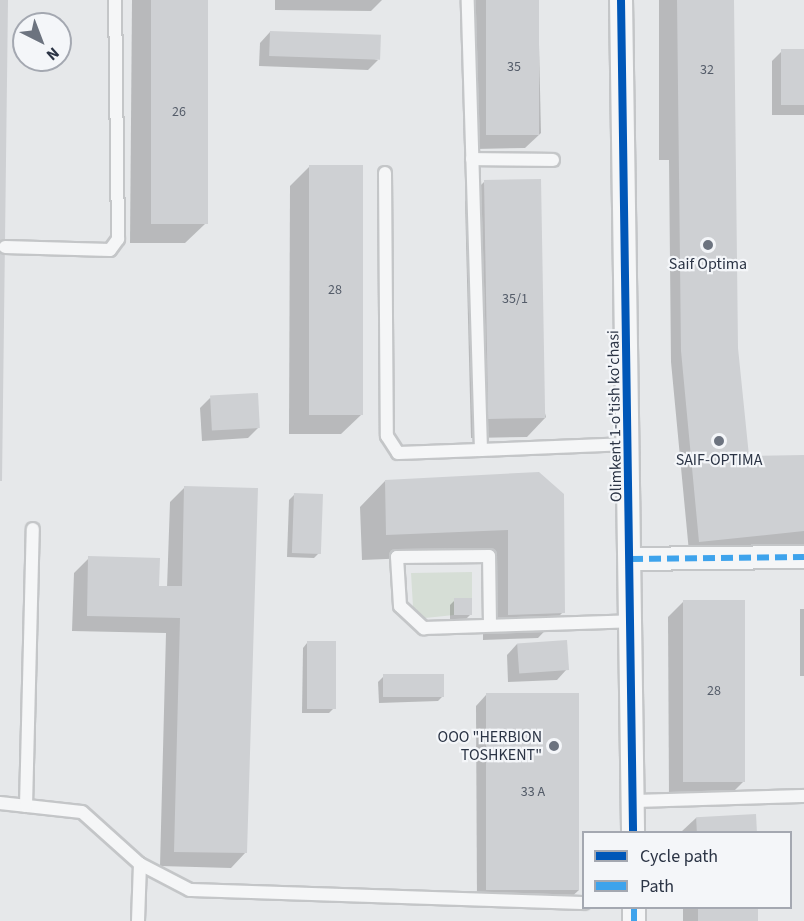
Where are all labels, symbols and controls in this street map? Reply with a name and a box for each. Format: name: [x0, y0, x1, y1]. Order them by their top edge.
north arrow: [12, 12, 72, 72]
text: N: [41, 42, 64, 66]
house number: 35: [507, 59, 521, 75]
house number: 32: [700, 62, 714, 78]
house number: 26: [172, 104, 186, 120]
marker: Saif Optima: [701, 238, 715, 252]
place label: Saif Optima: [669, 254, 747, 274]
house number: 28: [328, 282, 342, 298]
house number: 35/1: [502, 291, 528, 307]
street label: Olimkent 1-o'tish ko'chasi: [604, 330, 626, 502]
marker: SAIF-OPTIMA: [712, 434, 726, 448]
place label: SAIF-OPTIMA: [676, 450, 762, 470]
house number: 28: [707, 683, 721, 699]
place label: ООО "HERBION TOSHKENT": [438, 727, 542, 765]
marker: ООО "HERBION TOSHKENT": [547, 739, 561, 753]
house number: 33 A: [521, 784, 545, 800]
legend: [582, 831, 792, 909]
text: Cycle path: [640, 844, 718, 869]
text: Path: [640, 874, 674, 899]

